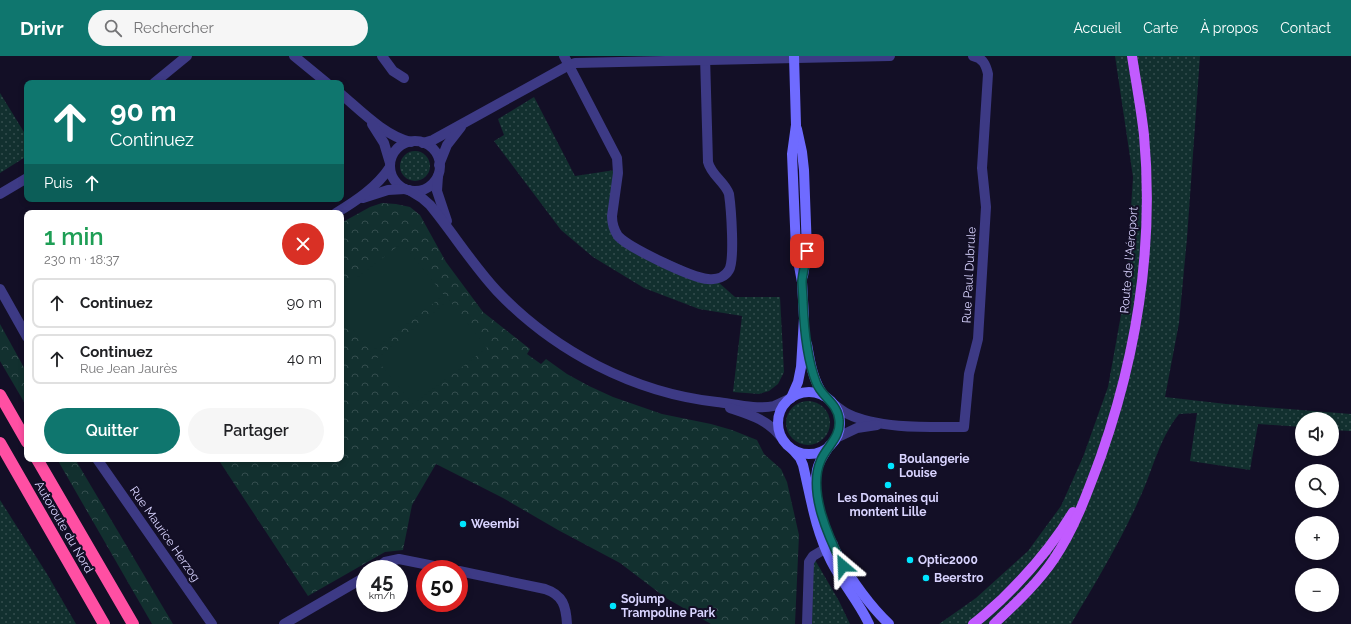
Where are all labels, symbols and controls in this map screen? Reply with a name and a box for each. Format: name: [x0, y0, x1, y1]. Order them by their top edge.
search box: [88, 10, 368, 46]
text: Drivr: [20, 17, 64, 39]
icon: search: [102, 17, 124, 39]
text: Rechercher: [134, 19, 214, 37]
text: Accueil: [1073, 20, 1121, 36]
text: Carte: [1143, 20, 1178, 36]
text: À propos: [1200, 20, 1258, 36]
text: Contact: [1280, 20, 1331, 36]
text: 90 m: [110, 95, 176, 128]
icon: ahead: [44, 96, 96, 148]
text: Continuez: [110, 129, 194, 150]
icon: ahead: [81, 172, 103, 194]
text: Puis: [44, 174, 73, 192]
street label: Route de l'Aéroport: [1117, 206, 1141, 314]
text: 1 min: [44, 222, 104, 251]
button: close: [282, 223, 324, 265]
street label: Rue Paul Dubrule: [959, 226, 979, 324]
pin: [790, 234, 824, 268]
icon: arrive: [796, 240, 818, 262]
text: 230 m · 18:37: [44, 252, 120, 267]
icon: ahead: [46, 292, 68, 314]
text: Continuez: [80, 294, 153, 312]
text: 90 m: [286, 294, 322, 312]
text: Continuez: [80, 343, 153, 361]
icon: ahead: [46, 348, 68, 370]
text: 40 m: [287, 350, 322, 368]
text: Rue Jean Jaurès: [80, 361, 177, 376]
button: Quitter: [44, 408, 180, 454]
button: Partager: [188, 408, 324, 454]
map controls: [1295, 412, 1339, 612]
button: sound: [1295, 412, 1339, 456]
place label: Boulangerie Louise: [899, 452, 969, 480]
marker: Boulangerie Louise: [886, 461, 896, 471]
button: search: [1295, 464, 1339, 508]
street label: Autoroute du Nord: [32, 478, 96, 576]
marker: Les Domaines qui montent Lille: [883, 480, 893, 490]
street label: Rue Maurice Herzog: [127, 484, 203, 584]
place label: Les Domaines qui montent Lille: [837, 491, 939, 519]
button: +: [1295, 516, 1339, 560]
place label: Weembi: [471, 517, 519, 531]
marker: Weembi: [458, 519, 468, 529]
position arrow: [822, 545, 864, 587]
place label: Optic2000: [918, 553, 978, 567]
marker: Optic2000: [905, 555, 915, 565]
speed limit sign: 50: [416, 560, 468, 612]
button: −: [1295, 568, 1339, 612]
text: 45: [371, 569, 393, 593]
place label: Beerstro: [934, 571, 984, 585]
marker: Beerstro: [921, 573, 931, 583]
text: km/h: [369, 590, 395, 601]
place label: Sojump Trampoline Park: [621, 592, 715, 620]
marker: Sojump Trampoline Park: [608, 601, 618, 611]

